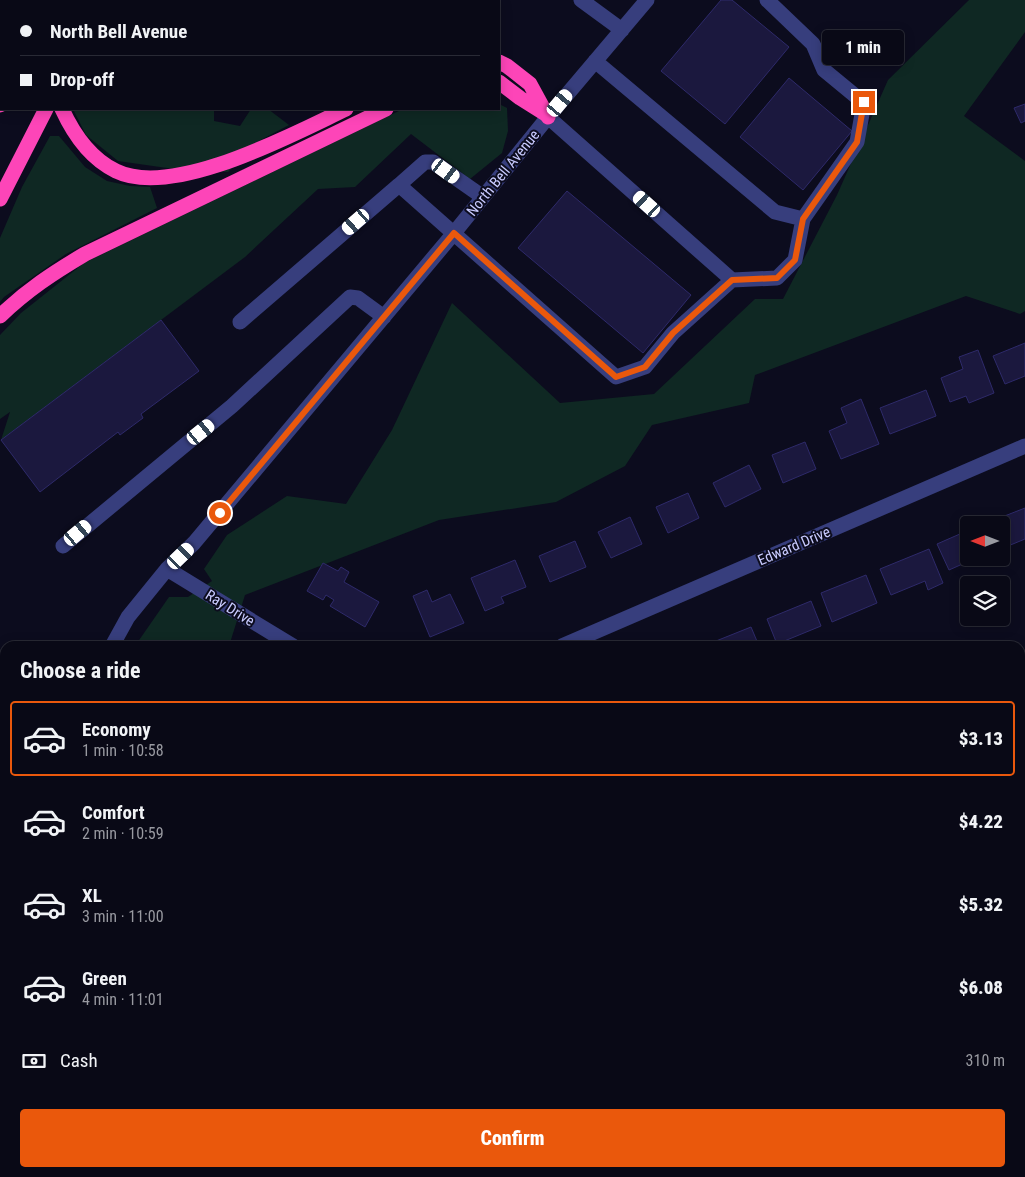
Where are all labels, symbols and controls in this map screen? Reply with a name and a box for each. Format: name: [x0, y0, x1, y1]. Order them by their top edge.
text: North Bell Avenue: [50, 20, 187, 43]
callout: 1 min: [823, 29, 905, 64]
text: 1 min: [845, 38, 881, 57]
text: Drop-off: [50, 68, 114, 91]
car: [544, 87, 575, 119]
route end: [853, 91, 875, 113]
street label: North Bell Avenue: [463, 126, 543, 220]
car: [429, 156, 462, 186]
car: [630, 188, 663, 220]
car: [339, 206, 372, 238]
car: [184, 417, 217, 447]
route start: [209, 502, 231, 524]
north arrow: [960, 516, 1010, 566]
map controls: [960, 516, 1010, 626]
car: [61, 518, 94, 548]
street label: Edward Drive: [755, 523, 833, 569]
car: [164, 540, 197, 572]
button: layers: [960, 576, 1010, 626]
street label: Ray Drive: [202, 586, 258, 630]
text: Choose a ride: [20, 658, 141, 683]
icon: car: [22, 716, 67, 761]
text: Economy: [82, 718, 151, 741]
text: $3.13: [959, 727, 1003, 750]
text: 1 min · 10:58: [82, 741, 164, 760]
icon: car: [22, 799, 67, 844]
text: Comfort: [82, 801, 145, 824]
text: $4.22: [959, 810, 1003, 833]
text: 2 min · 10:59: [82, 824, 164, 843]
icon: car: [22, 882, 67, 927]
text: XL: [82, 884, 102, 907]
text: $5.32: [959, 893, 1003, 916]
text: 3 min · 11:00: [82, 907, 164, 926]
icon: car: [22, 965, 67, 1010]
text: Green: [82, 967, 127, 990]
text: $6.08: [959, 976, 1003, 999]
text: 4 min · 11:01: [82, 990, 164, 1009]
icon: cash: [20, 1047, 48, 1075]
text: Cash: [60, 1049, 98, 1072]
text: 310 m: [966, 1051, 1005, 1070]
button: Confirm: [20, 1109, 1005, 1167]

